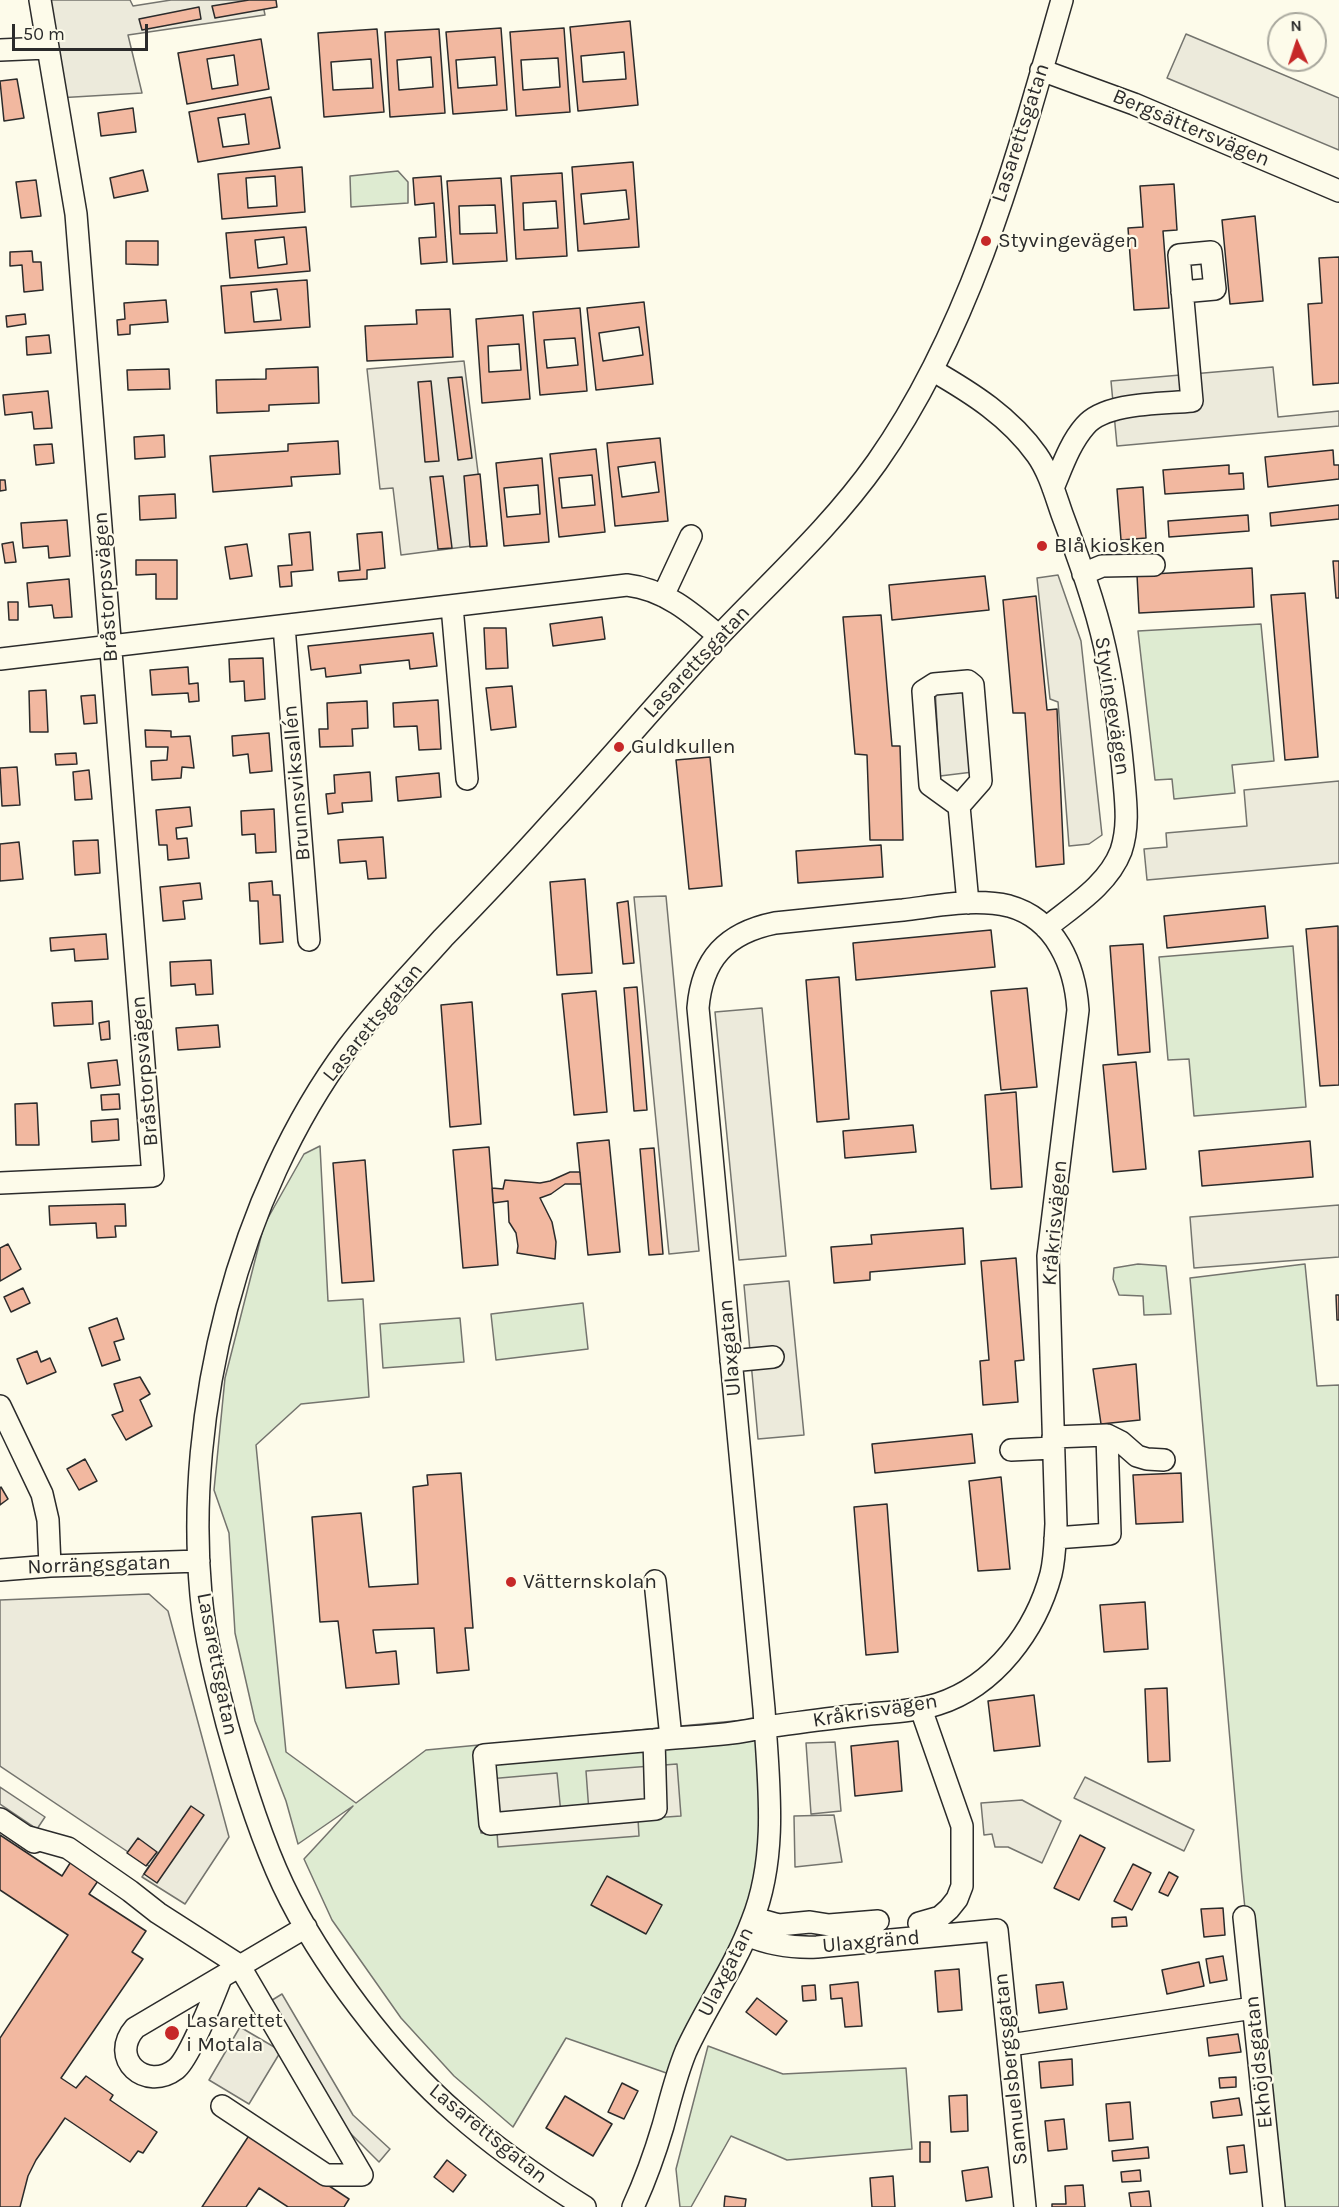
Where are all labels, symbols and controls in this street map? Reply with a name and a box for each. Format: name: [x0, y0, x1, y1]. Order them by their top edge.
scale bar: [15, 12, 152, 50]
north arrow: [1267, 12, 1327, 72]
text: N: [1290, 16, 1302, 35]
text: 50 m: [23, 23, 65, 45]
street label: Lasarettsgatan: [987, 60, 1055, 206]
street label: Bergsättersvägen: [1109, 84, 1273, 172]
place label: Styvingevägen: [998, 228, 1138, 254]
marker: Styvingevägen: [979, 234, 993, 248]
street label: Bråstorpsvägen: [88, 511, 124, 663]
place label: Blå kiosken: [1054, 533, 1165, 559]
marker: Blå kiosken: [1035, 539, 1049, 553]
street label: Lasarettsgatan: [638, 600, 756, 724]
street label: Styvingevägen: [1089, 635, 1135, 777]
street label: Brunnsviksallén: [278, 704, 316, 862]
place label: Guldkullen: [631, 734, 735, 760]
marker: Guldkullen: [612, 740, 626, 754]
street label: Lasarettsgatan: [318, 959, 428, 1087]
street label: Bråstorpsvägen: [126, 995, 164, 1147]
street label: Kråkrisvägen: [1037, 1159, 1073, 1287]
street label: Ulaxgatan: [713, 1298, 747, 1398]
street label: Norrängsgatan: [27, 1550, 171, 1580]
place label: Vätternskolan: [523, 1569, 657, 1595]
marker: Vätternskolan: [504, 1575, 518, 1589]
street label: Lasarettsgatan: [191, 1591, 243, 1737]
street label: Kråkrisvägen: [811, 1689, 939, 1733]
street label: Ulaxgatan: [693, 1923, 759, 2021]
street label: Ulaxgränd: [821, 1925, 921, 1959]
street label: Samuelsbergsgatan: [988, 1972, 1034, 2166]
street label: Ekhöjdsgatan: [1239, 1994, 1279, 2130]
place label: Lasarettet i Motala: [186, 2008, 283, 2058]
marker: Lasarettet i Motala: [163, 2024, 181, 2042]
street label: Lasarettsgatan: [424, 2079, 552, 2189]

